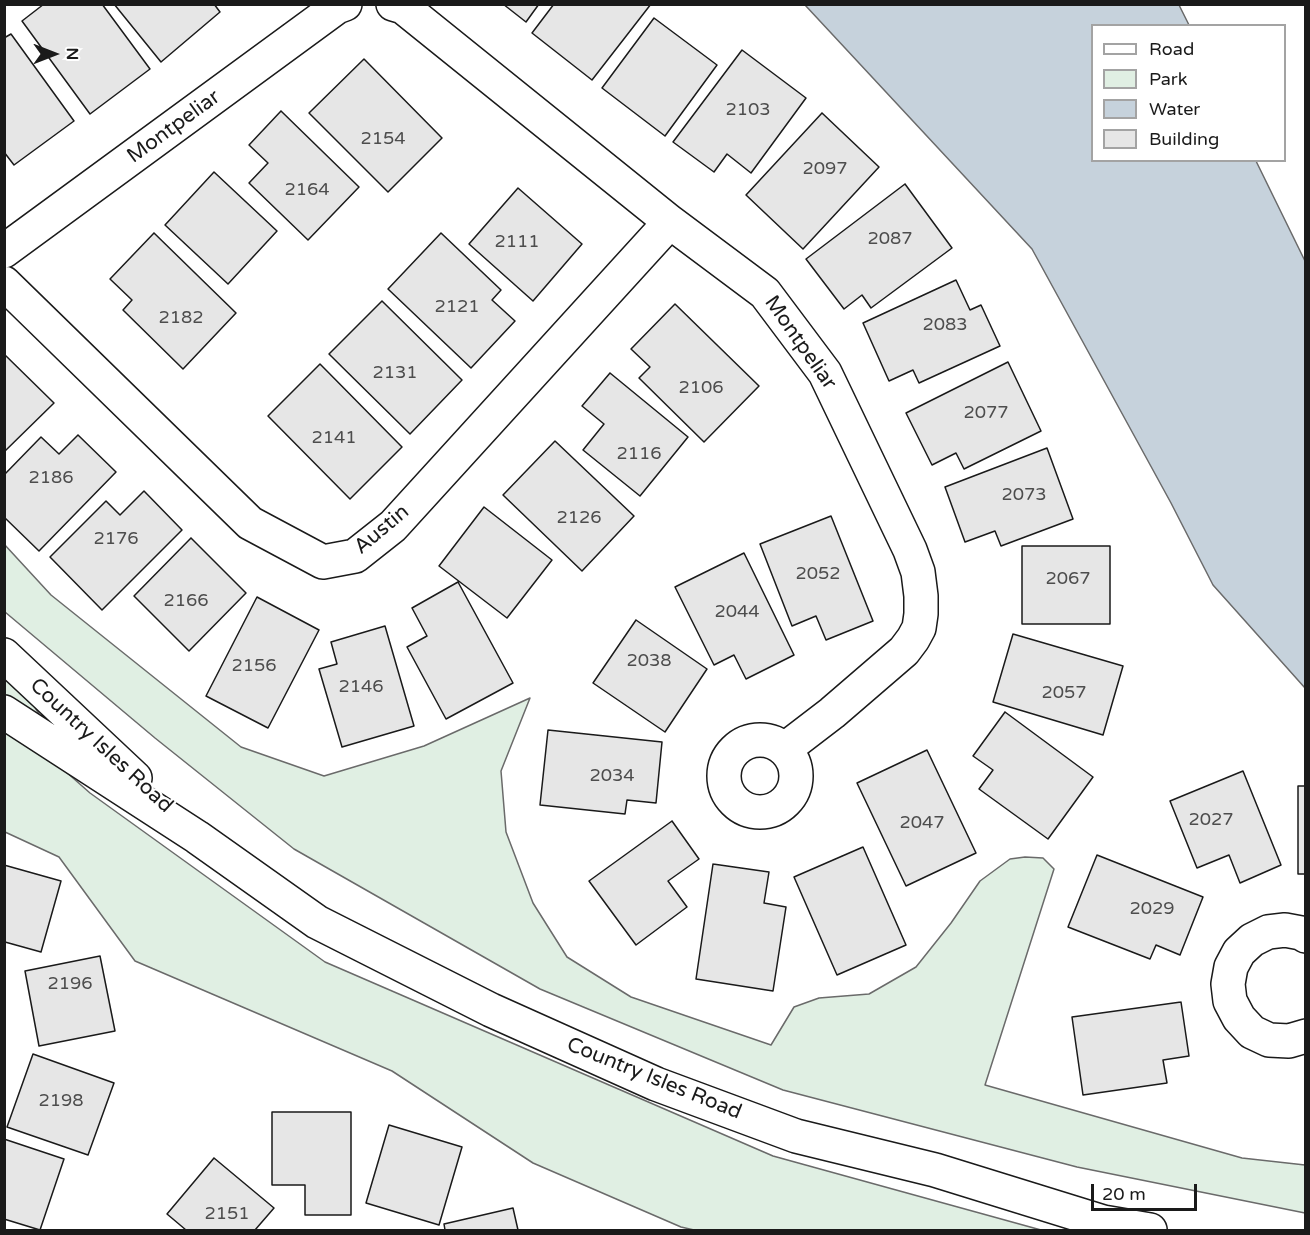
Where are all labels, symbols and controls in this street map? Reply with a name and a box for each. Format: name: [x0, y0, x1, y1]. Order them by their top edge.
north arrow: [24, 24, 84, 84]
legend: [1091, 24, 1286, 162]
text: Road: [1149, 38, 1194, 60]
text: N: [62, 48, 82, 60]
text: Park: [1149, 68, 1187, 90]
street label: Montpeliar: [123, 85, 225, 169]
text: Water: [1149, 98, 1200, 120]
house number: 2103: [725, 99, 771, 121]
house number: 2154: [360, 128, 406, 150]
text: Building: [1149, 128, 1219, 150]
house number: 2097: [802, 158, 848, 180]
house number: 2164: [284, 179, 330, 201]
house number: 2087: [867, 228, 913, 250]
house number: 2111: [494, 231, 540, 253]
street label: Montpeliar: [758, 291, 842, 395]
house number: 2121: [434, 296, 480, 318]
house number: 2182: [158, 307, 204, 329]
house number: 2083: [922, 314, 968, 336]
house number: 2131: [372, 362, 418, 384]
house number: 2106: [678, 377, 724, 399]
house number: 2077: [963, 402, 1009, 424]
house number: 2141: [311, 427, 357, 449]
house number: 2116: [616, 443, 662, 465]
house number: 2186: [28, 467, 74, 489]
house number: 2073: [1001, 484, 1047, 506]
street label: Austin: [349, 500, 415, 560]
house number: 2126: [556, 507, 602, 529]
house number: 2176: [93, 528, 139, 550]
house number: 2052: [795, 563, 841, 585]
house number: 2067: [1045, 568, 1091, 590]
house number: 2166: [163, 590, 209, 612]
house number: 2044: [714, 601, 760, 623]
house number: 2038: [626, 650, 672, 672]
house number: 2156: [231, 655, 277, 677]
street label: Country Isles Road: [24, 673, 178, 819]
house number: 2146: [338, 676, 384, 698]
house number: 2057: [1041, 682, 1087, 704]
house number: 2034: [589, 765, 635, 787]
house number: 2027: [1188, 809, 1234, 831]
house number: 2047: [899, 812, 945, 834]
house number: 2029: [1129, 898, 1175, 920]
house number: 2196: [47, 973, 93, 995]
street label: Country Isles Road: [563, 1032, 745, 1126]
house number: 2198: [38, 1090, 84, 1112]
scale bar: [1094, 1172, 1200, 1210]
text: 20 m: [1102, 1183, 1146, 1205]
house number: 2151: [204, 1203, 250, 1225]

